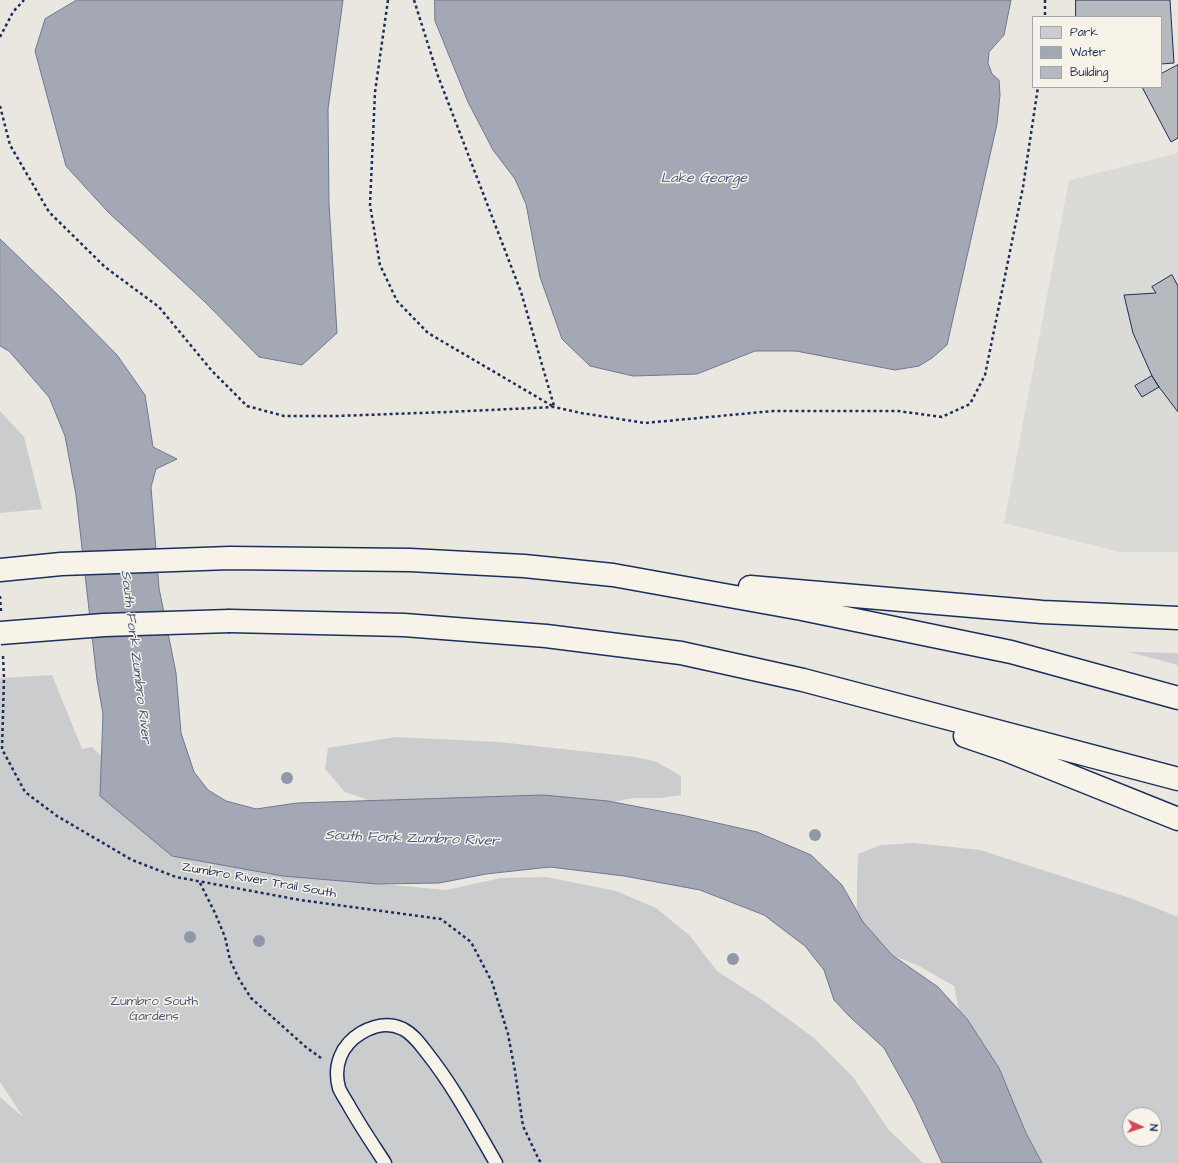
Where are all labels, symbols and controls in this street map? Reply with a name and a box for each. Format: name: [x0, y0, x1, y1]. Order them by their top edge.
legend: [1032, 16, 1162, 88]
text: Park: [1070, 24, 1098, 41]
text: Water: [1070, 44, 1105, 61]
text: Building: [1070, 64, 1108, 81]
water label: Lake George: [661, 171, 747, 187]
water label: South Fork Zumbro River: [116, 569, 154, 745]
water label: South Fork Zumbro River: [325, 828, 499, 850]
street label: Zumbro River Trail South: [181, 860, 337, 902]
park label: Zumbro South Gardens: [110, 994, 198, 1025]
north arrow: [1122, 1107, 1162, 1147]
text: N: [1146, 1124, 1161, 1131]

